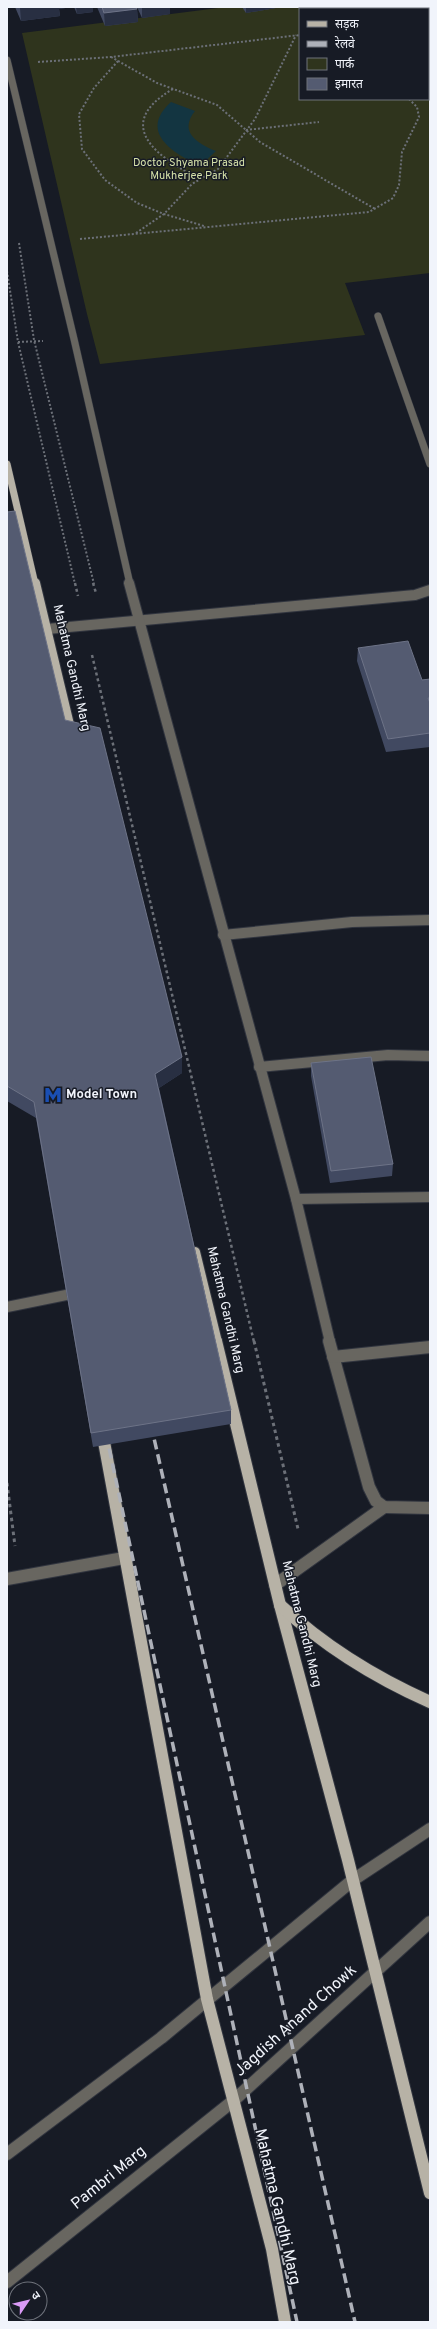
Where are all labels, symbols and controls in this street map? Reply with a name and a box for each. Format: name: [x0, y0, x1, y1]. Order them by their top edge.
legend: [299, 8, 429, 100]
text: सड़क: [335, 17, 360, 33]
text: रेलवे: [335, 36, 355, 53]
text: पार्क: [335, 57, 355, 73]
text: इमारत: [335, 77, 364, 93]
park label: Doctor Shyama Prasad Mukherjee Park: [133, 156, 245, 183]
street label: Mahatma Gandhi Marg: [49, 603, 93, 733]
metro station icon: Model Town: [43, 1085, 63, 1105]
place label: Model Town: [66, 1087, 137, 1103]
street label: Mahatma Gandhi Marg: [203, 1245, 247, 1375]
street label: Mahatma Gandhi Marg: [278, 1559, 324, 1689]
street label: Jagdish Anand Chowk: [231, 1961, 361, 2081]
street label: Mahatma Gandhi Marg: [249, 2127, 305, 2287]
street label: Pambri Marg: [67, 2142, 151, 2214]
north arrow: [8, 2281, 48, 2321]
text: उ: [28, 2289, 43, 2303]

